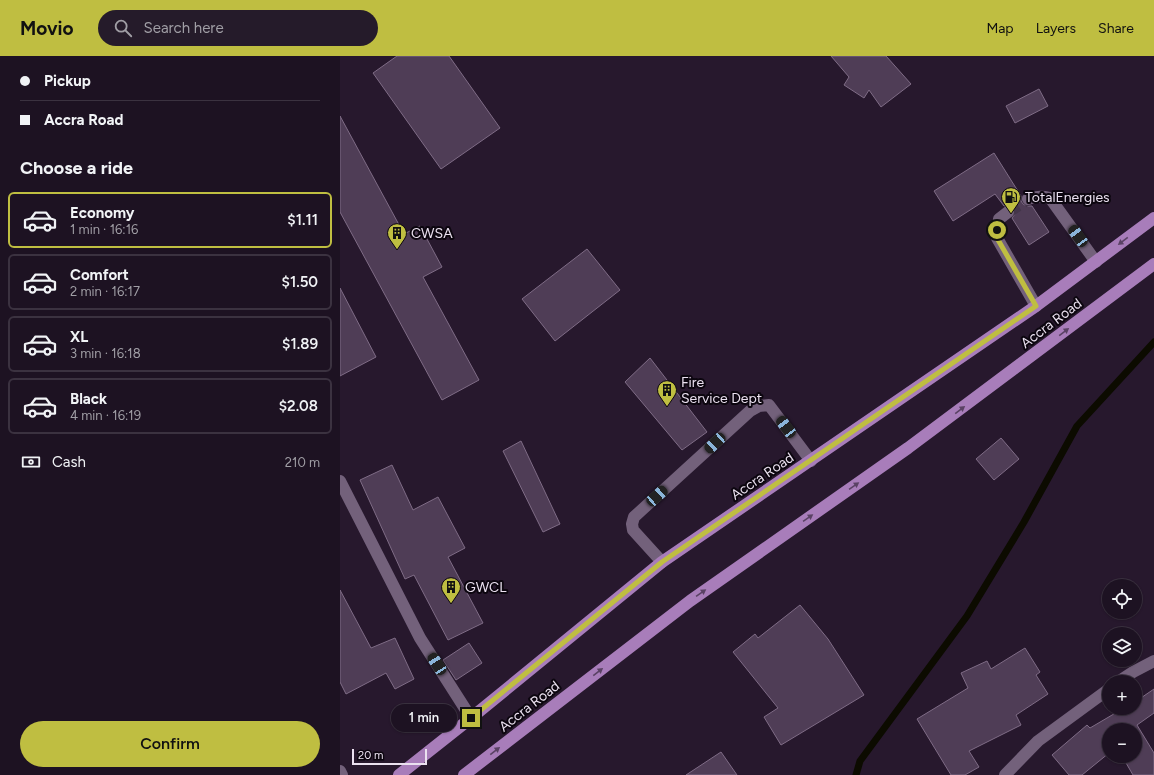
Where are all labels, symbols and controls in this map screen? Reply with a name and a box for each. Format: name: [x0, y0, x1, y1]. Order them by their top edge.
search box: [98, 10, 378, 46]
text: Movio: [20, 17, 74, 40]
icon: search: [112, 17, 134, 39]
text: Search here: [144, 19, 224, 37]
text: Map: [986, 20, 1014, 37]
text: Layers: [1036, 20, 1076, 37]
text: Share: [1098, 20, 1134, 37]
text: Pickup: [44, 72, 91, 90]
text: Accra Road: [44, 111, 124, 129]
text: Choose a ride: [20, 157, 133, 179]
fuel station icon: TotalEnergies: [1000, 186, 1022, 214]
place label: TotalEnergies: [1025, 189, 1110, 206]
icon: car: [22, 202, 58, 238]
text: Economy: [70, 204, 135, 222]
text: $1.11: [287, 211, 318, 229]
route start: [988, 221, 1006, 239]
text: 1 min · 16:16: [70, 222, 138, 237]
building icon: CWSA: [386, 222, 408, 250]
car: [1066, 223, 1090, 249]
place label: CWSA: [411, 225, 453, 242]
one-way arrow: [1117, 237, 1128, 246]
icon: car: [22, 264, 58, 300]
text: Comfort: [70, 266, 129, 284]
text: $1.50: [282, 273, 318, 291]
text: 2 min · 16:17: [70, 284, 140, 299]
street label: Accra Road: [1017, 295, 1085, 352]
icon: car: [22, 326, 58, 362]
text: XL: [70, 328, 88, 346]
one-way arrow: [1058, 328, 1069, 336]
text: $1.89: [282, 335, 318, 353]
text: 3 min · 16:18: [70, 346, 141, 361]
place label: Fire Service Dept: [681, 374, 762, 407]
building icon: Fire Service Dept: [656, 379, 678, 407]
icon: car: [22, 388, 58, 424]
text: Black: [70, 390, 107, 408]
text: $2.08: [279, 397, 318, 415]
one-way arrow: [954, 406, 965, 414]
text: 4 min · 16:19: [70, 408, 141, 423]
car: [774, 414, 798, 440]
car: [702, 430, 728, 456]
street label: Accra Road: [728, 449, 797, 504]
icon: cash: [20, 451, 42, 473]
text: Cash: [52, 453, 86, 471]
text: 210 m: [285, 455, 320, 470]
one-way arrow: [849, 482, 859, 490]
car: [644, 484, 670, 508]
one-way arrow: [802, 514, 813, 522]
building icon: GWCL: [440, 576, 462, 604]
place label: GWCL: [465, 579, 507, 596]
map controls: [1102, 579, 1142, 763]
button: locate: [1102, 579, 1142, 619]
one-way arrow: [696, 589, 707, 597]
button: layers: [1102, 627, 1142, 667]
car: [425, 651, 449, 677]
one-way arrow: [592, 667, 603, 676]
button: +: [1102, 675, 1142, 715]
street label: Accra Road: [496, 678, 563, 735]
callout: 1 min: [391, 704, 457, 732]
route end: [462, 709, 480, 727]
text: 1 min: [409, 710, 439, 725]
button: Confirm: [20, 721, 320, 767]
button: −: [1102, 723, 1142, 763]
scale bar: [352, 747, 427, 766]
one-way arrow: [489, 747, 500, 755]
text: 20 m: [358, 749, 383, 762]

